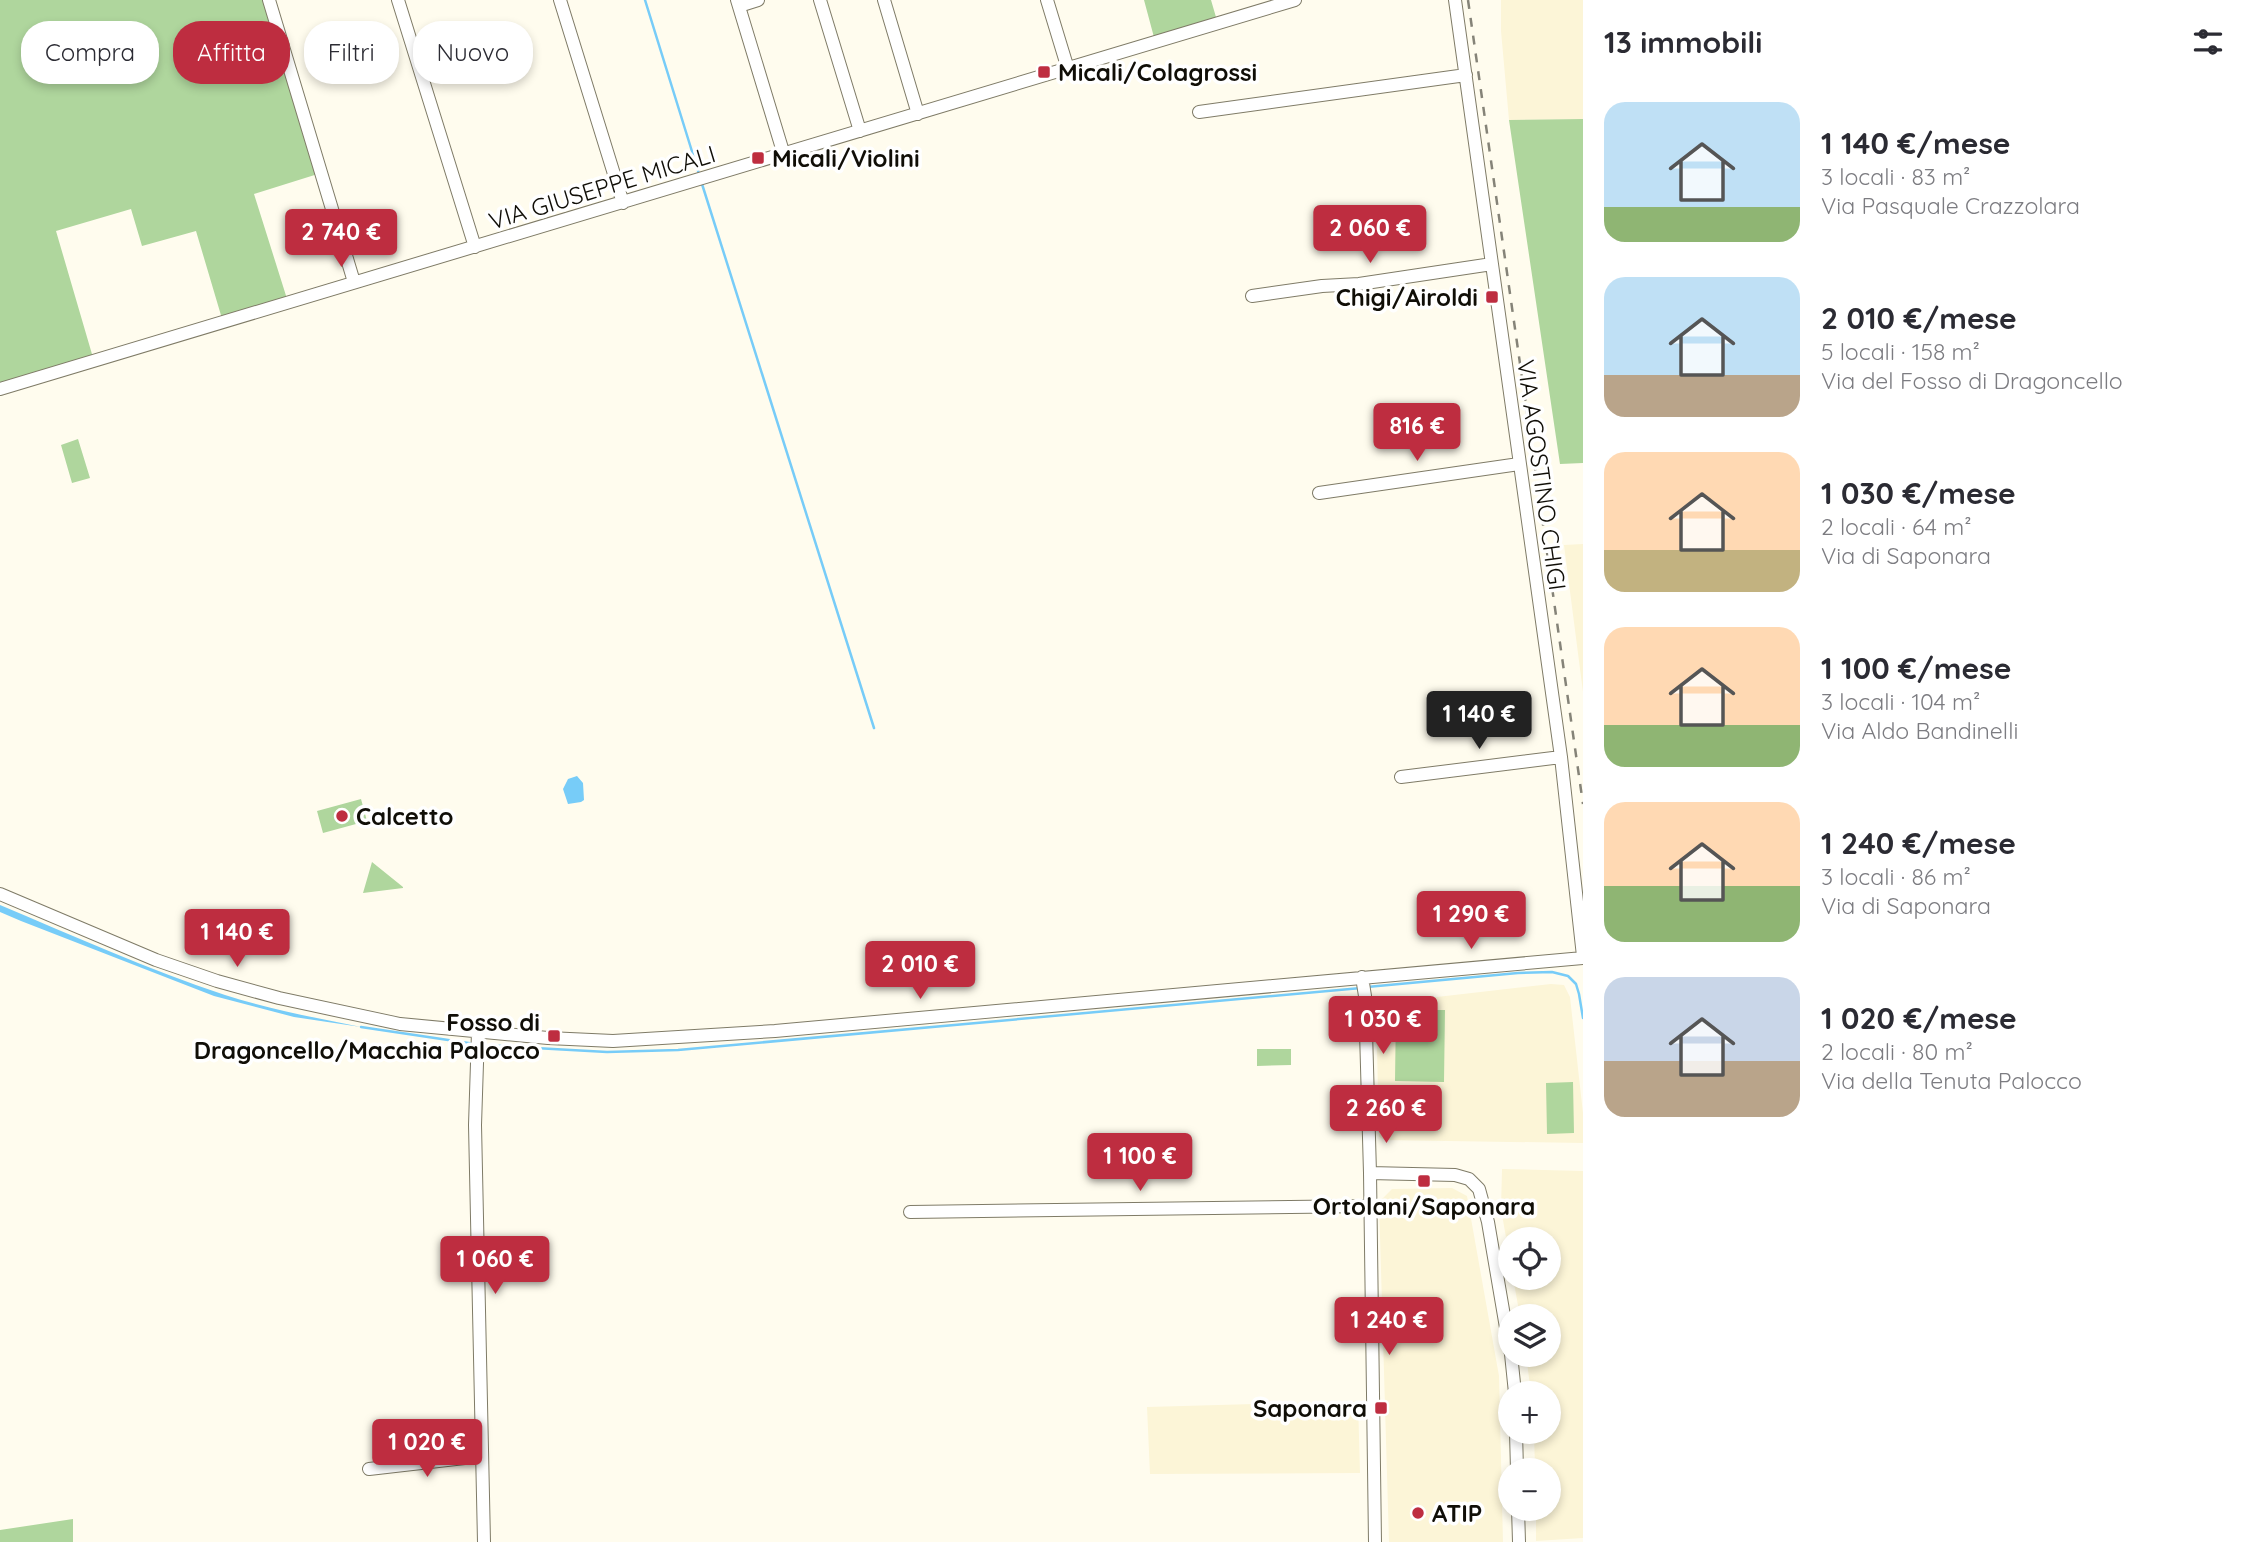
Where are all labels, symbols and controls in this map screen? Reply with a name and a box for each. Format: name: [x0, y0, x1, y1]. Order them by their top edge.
chip: Compra: [21, 21, 159, 84]
chip: Affitta: [173, 21, 290, 84]
chip: Filtri: [304, 21, 399, 84]
chip: Nuovo: [413, 21, 533, 84]
text: 13 immobili: [1604, 23, 1762, 61]
icon: filters: [2189, 23, 2227, 61]
place label: Micali/Colagrossi: [1058, 57, 1257, 87]
marker: Micali/Colagrossi: [1036, 64, 1052, 80]
text: 1 140 €/mese: [1821, 124, 2011, 162]
icon: home: [1660, 130, 1744, 214]
street label: VIA GIUSEPPE MICALI: [485, 138, 719, 236]
place label: Micali/Violini: [772, 143, 920, 173]
marker: Micali/Violini: [750, 150, 766, 166]
text: 3 locali · 83 m²: [1821, 162, 1970, 191]
text: Via Pasquale Crazzolara: [1821, 191, 2080, 220]
pin: 2 060 €: [1305, 205, 1435, 265]
pin: 2 740 €: [276, 210, 406, 269]
text: 2 060 €: [1329, 213, 1411, 242]
text: 2 740 €: [301, 217, 381, 246]
place label: Chigi/Airoldi: [1336, 282, 1478, 312]
marker: Chigi/Airoldi: [1484, 289, 1500, 305]
text: 2 010 €/mese: [1821, 299, 2017, 337]
icon: home: [1660, 305, 1744, 389]
text: 5 locali · 158 m²: [1821, 337, 1980, 366]
street label: VIA AGOSTINO CHIGI: [1511, 358, 1573, 592]
text: Via del Fosso di Dragoncello: [1821, 366, 2123, 395]
pin: 816 €: [1368, 404, 1466, 463]
text: 816 €: [1389, 411, 1445, 440]
text: 1 030 €/mese: [1821, 474, 2016, 512]
icon: home: [1660, 480, 1744, 564]
text: 2 locali · 64 m²: [1821, 512, 1971, 541]
text: Via di Saponara: [1821, 541, 1991, 570]
text: 1 100 €/mese: [1821, 649, 2011, 687]
icon: home: [1660, 655, 1744, 739]
text: 3 locali · 104 m²: [1821, 687, 1980, 716]
pin: 1 140 €: [1414, 692, 1544, 751]
text: 1 140 €: [1443, 699, 1515, 728]
text: Via Aldo Bandinelli: [1821, 716, 2018, 745]
place label: Calcetto: [356, 801, 454, 831]
marker: Calcetto: [334, 808, 350, 824]
text: 1 240 €/mese: [1821, 824, 2016, 862]
icon: home: [1660, 830, 1744, 914]
text: 3 locali · 86 m²: [1821, 862, 1971, 891]
text: Via di Saponara: [1821, 891, 1991, 920]
pin: 1 290 €: [1406, 892, 1536, 951]
text: 1 290 €: [1433, 899, 1509, 928]
pin: 1 140 €: [172, 909, 302, 969]
text: 1 140 €: [201, 917, 273, 946]
pin: 2 010 €: [855, 942, 985, 1001]
text: 2 010 €: [881, 949, 959, 978]
pin: 1 030 €: [1318, 996, 1448, 1056]
text: 1 020 €/mese: [1821, 999, 2017, 1037]
text: 1 030 €: [1345, 1004, 1421, 1033]
icon: home: [1660, 1005, 1744, 1089]
place label: Fosso di Dragoncello/Macchia Palocco: [194, 1007, 540, 1065]
marker: Fosso di Dragoncello/Macchia Palocco: [546, 1028, 562, 1044]
text: 2 locali · 80 m²: [1821, 1037, 1973, 1066]
text: Via della Tenuta Palocco: [1821, 1066, 2082, 1095]
pin: 2 260 €: [1321, 1086, 1451, 1145]
text: 2 260 €: [1346, 1093, 1426, 1122]
pin: 1 100 €: [1075, 1134, 1205, 1193]
text: 1 100 €: [1103, 1141, 1177, 1170]
marker: Ortolani/Saponara: [1416, 1173, 1432, 1189]
place label: Ortolani/Saponara: [1313, 1191, 1535, 1221]
map controls: [1498, 1227, 1561, 1521]
button: locate: [1498, 1227, 1561, 1290]
pin: 1 060 €: [430, 1236, 560, 1296]
text: 1 060 €: [456, 1244, 534, 1273]
pin: 1 240 €: [1324, 1298, 1454, 1357]
button: layers: [1498, 1304, 1561, 1367]
text: 1 240 €: [1351, 1305, 1427, 1334]
button: +: [1498, 1381, 1561, 1444]
place label: Saponara: [1253, 1393, 1367, 1423]
marker: Saponara: [1373, 1400, 1389, 1416]
pin: 1 020 €: [362, 1420, 492, 1479]
text: 1 020 €: [388, 1427, 466, 1456]
button: −: [1498, 1458, 1561, 1521]
place label: ATIP: [1432, 1498, 1482, 1528]
marker: ATIP: [1410, 1505, 1426, 1521]

